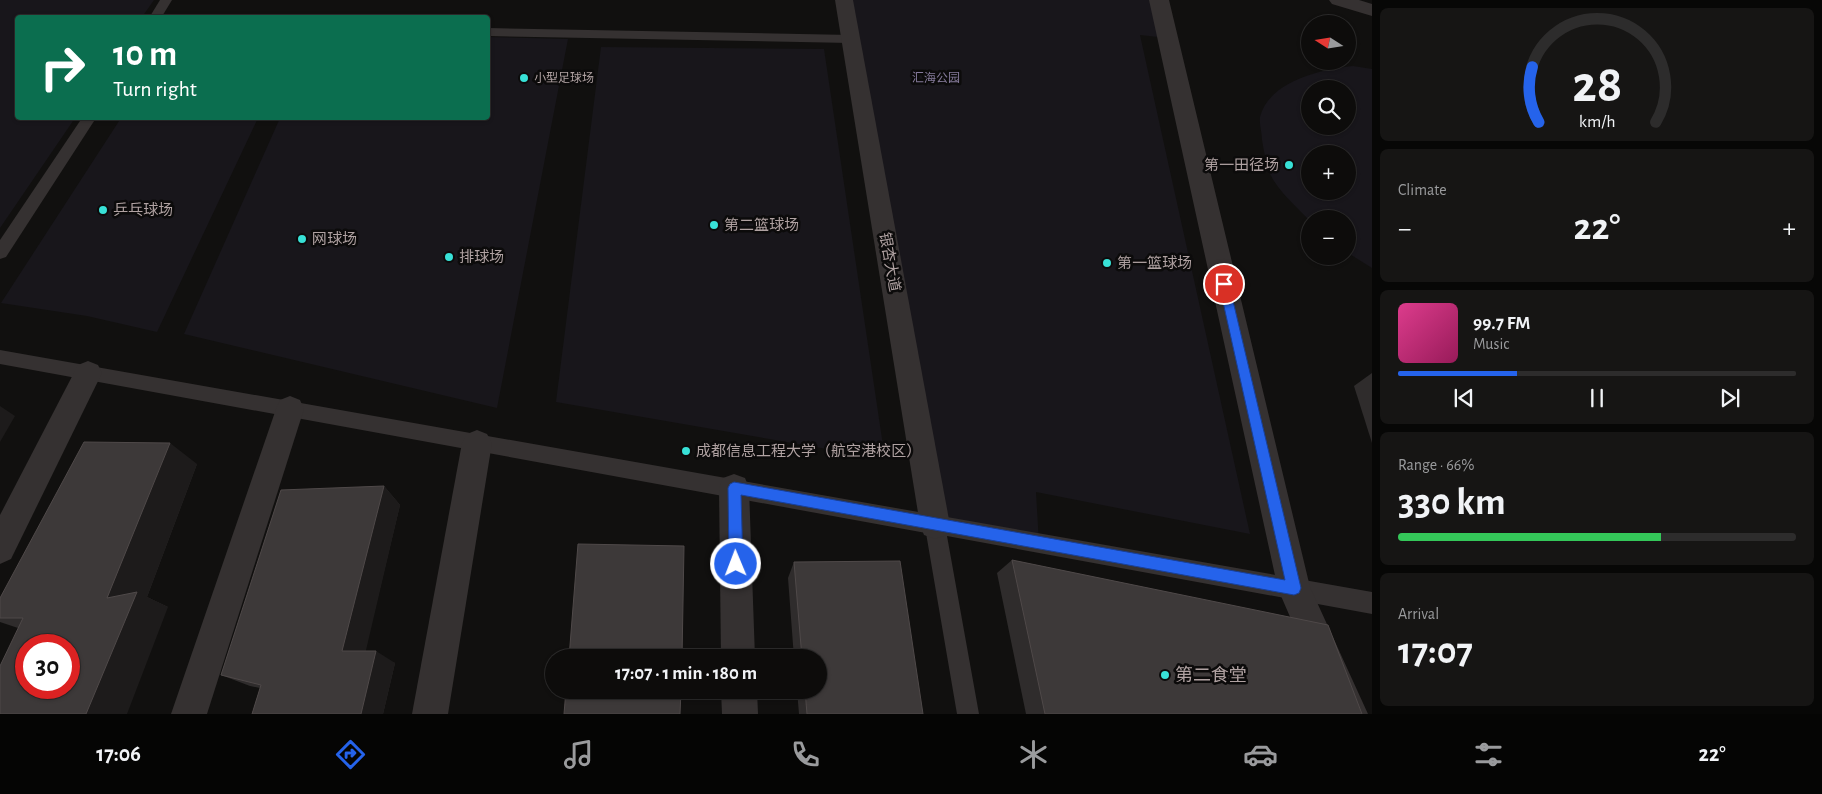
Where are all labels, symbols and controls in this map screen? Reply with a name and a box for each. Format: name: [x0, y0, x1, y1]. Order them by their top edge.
north arrow: [1301, 15, 1356, 70]
map controls: [1301, 15, 1356, 265]
icon: right: [30, 35, 95, 100]
text: 10 m: [113, 37, 177, 72]
text: 28: [1572, 59, 1622, 111]
place label: 小型足球场: [534, 71, 594, 84]
park label: 汇海公园: [912, 71, 960, 84]
marker: 小型足球场: [518, 72, 530, 84]
text: Turn right: [113, 78, 197, 100]
button: search: [1301, 80, 1356, 135]
text: km/h: [1579, 113, 1615, 131]
button: +: [1301, 145, 1356, 200]
place label: 第一田径场: [1204, 157, 1279, 173]
marker: 第一田径场: [1283, 159, 1295, 171]
text: Climate: [1398, 182, 1447, 198]
place label: 乒乓球场: [113, 202, 173, 218]
marker: 乒乓球场: [97, 204, 109, 216]
text: 22°: [1574, 209, 1620, 247]
button: −: [1301, 210, 1356, 265]
text: −: [1398, 215, 1411, 243]
text: +: [1783, 215, 1796, 243]
place label: 第二篮球场: [724, 217, 799, 233]
marker: 第二篮球场: [708, 219, 720, 231]
place label: 网球场: [312, 231, 357, 247]
street label: 银杏大道: [877, 231, 903, 293]
marker: 网球场: [296, 233, 308, 245]
place label: 排球场: [459, 249, 504, 265]
marker: 排球场: [443, 251, 455, 263]
place label: 第一篮球场: [1117, 255, 1192, 271]
marker: 第一篮球场: [1101, 257, 1113, 269]
pin: [1203, 263, 1245, 305]
icon: arrive: [1210, 270, 1238, 298]
text: 99.7 FM: [1473, 314, 1530, 333]
text: Music: [1473, 336, 1509, 352]
icon: previous: [1450, 384, 1478, 412]
icon: pause: [1583, 384, 1611, 412]
icon: next: [1716, 384, 1744, 412]
place label: 成都信息工程大学（航空港校区）: [696, 442, 921, 459]
marker: 成都信息工程大学（航空港校区）: [680, 445, 692, 457]
text: Range · 66%: [1398, 457, 1474, 473]
text: 330 km: [1398, 484, 1506, 522]
position arrow: [709, 537, 761, 589]
text: Arrival: [1398, 606, 1439, 622]
text: 17:07: [1398, 633, 1473, 671]
speed limit sign: 30: [15, 634, 80, 699]
text: 17:07 · 1 min · 180 m: [615, 664, 757, 683]
place label: 第二食堂: [1175, 665, 1247, 685]
marker: 第二食堂: [1159, 669, 1171, 681]
icon: directions: [333, 737, 368, 772]
icon: music: [561, 737, 596, 772]
icon: phone: [788, 737, 823, 772]
icon: climate: [1016, 737, 1051, 772]
icon: car: [1243, 737, 1278, 772]
icon: filters: [1471, 737, 1506, 772]
text: 17:06: [96, 743, 141, 765]
text: 22°: [1699, 743, 1726, 765]

